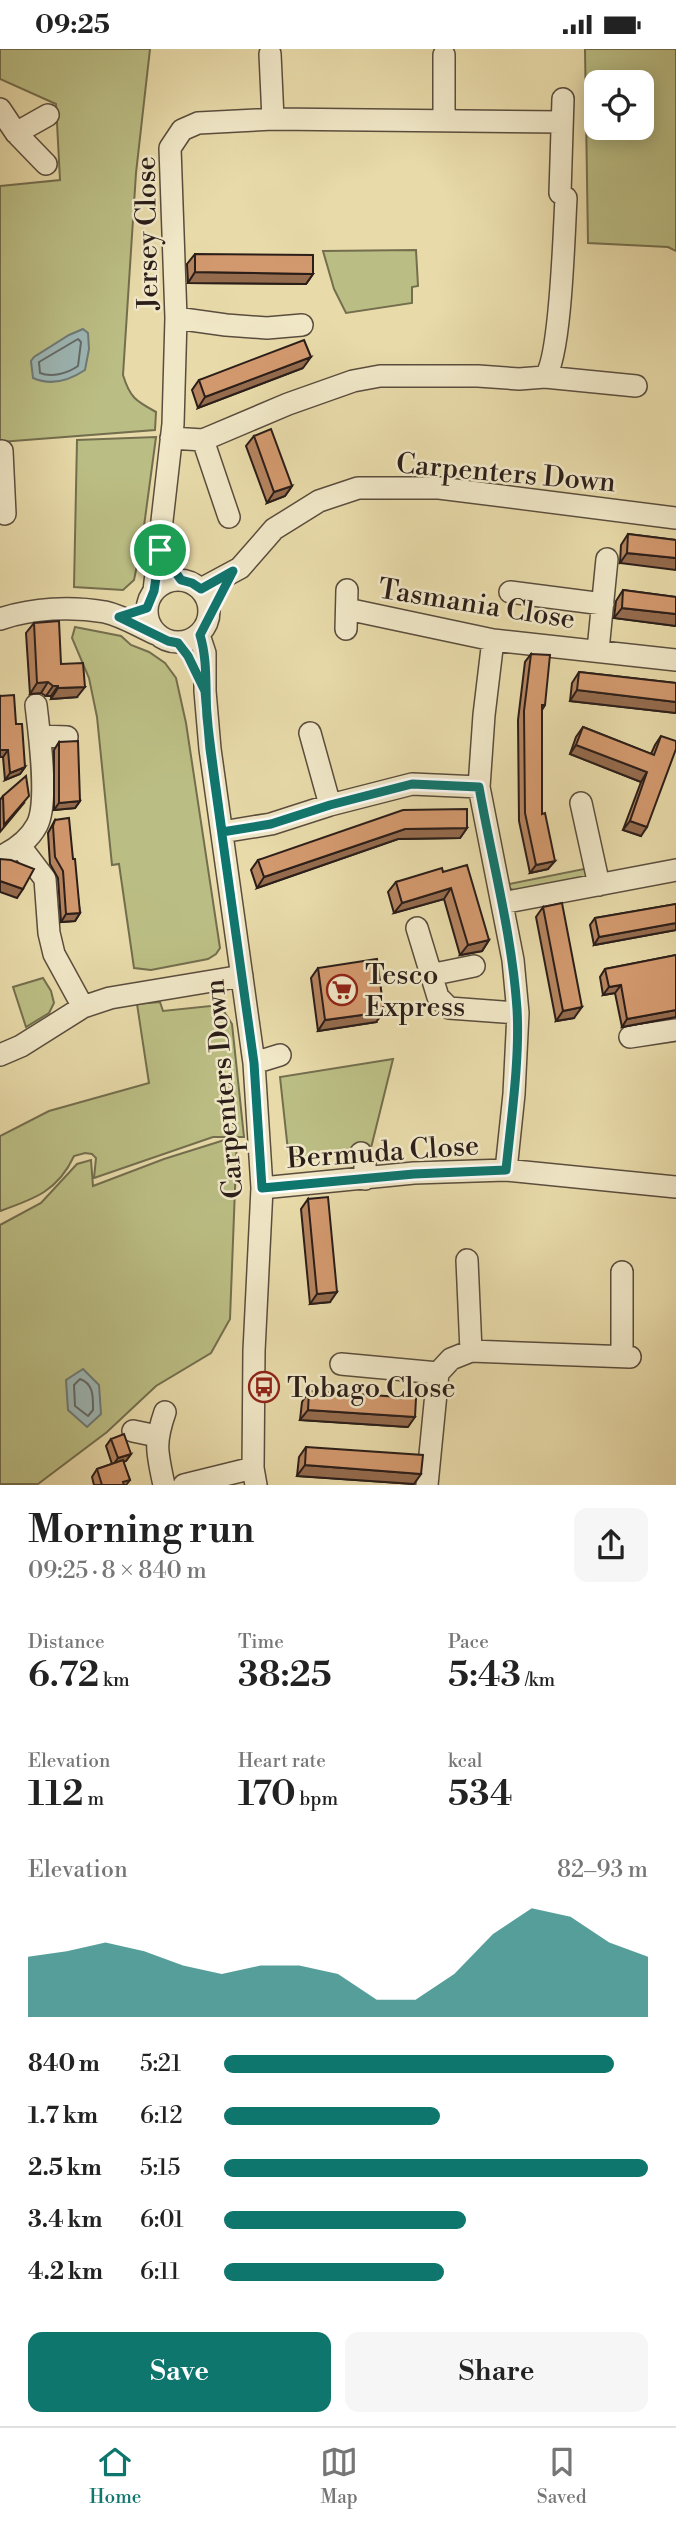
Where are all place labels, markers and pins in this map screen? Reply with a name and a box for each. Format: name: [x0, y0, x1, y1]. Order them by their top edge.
pin: [130, 520, 190, 580]
place label: Tesco Express: [365, 958, 465, 1025]
supermarket icon: Tesco Express: [325, 973, 359, 1007]
bus stop icon: Tobago Close: [247, 1370, 281, 1404]
place label: Tobago Close: [287, 1371, 456, 1406]

